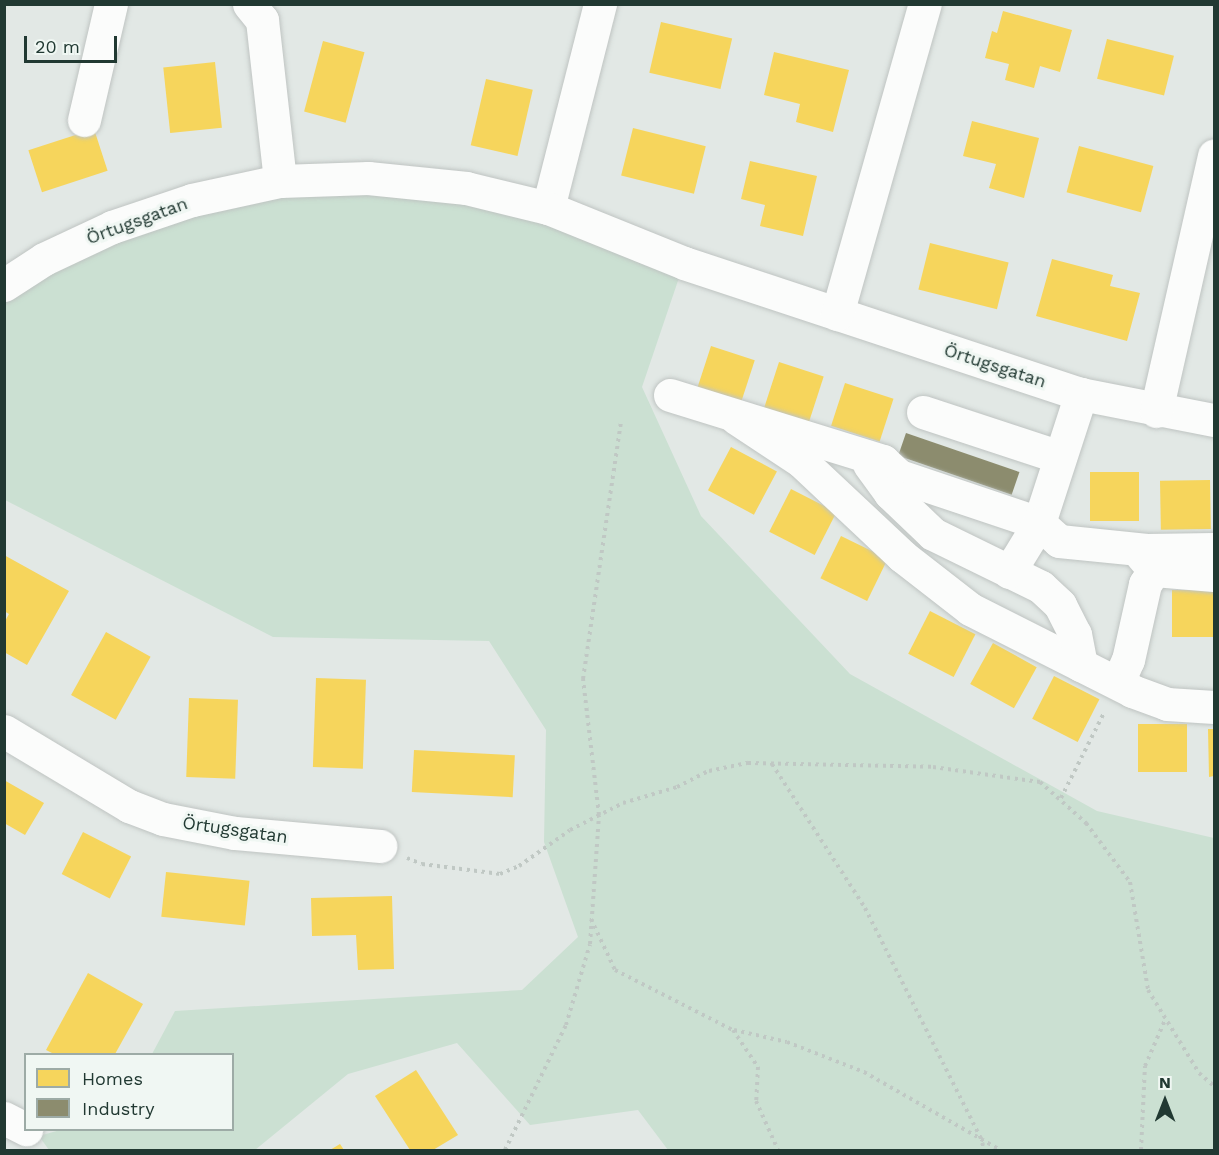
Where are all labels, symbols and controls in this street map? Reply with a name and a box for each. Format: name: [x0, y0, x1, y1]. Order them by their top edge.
scale bar: [27, 24, 120, 62]
text: 20 m: [35, 36, 80, 57]
street label: Örtugsgatan: [83, 193, 191, 249]
street label: Örtugsgatan: [941, 339, 1049, 393]
street label: Örtugsgatan: [181, 812, 289, 848]
legend: [24, 1053, 234, 1131]
text: Homes: [82, 1068, 143, 1089]
north arrow: [1135, 1071, 1195, 1131]
text: N: [1159, 1073, 1171, 1092]
text: Industry: [82, 1098, 154, 1119]

